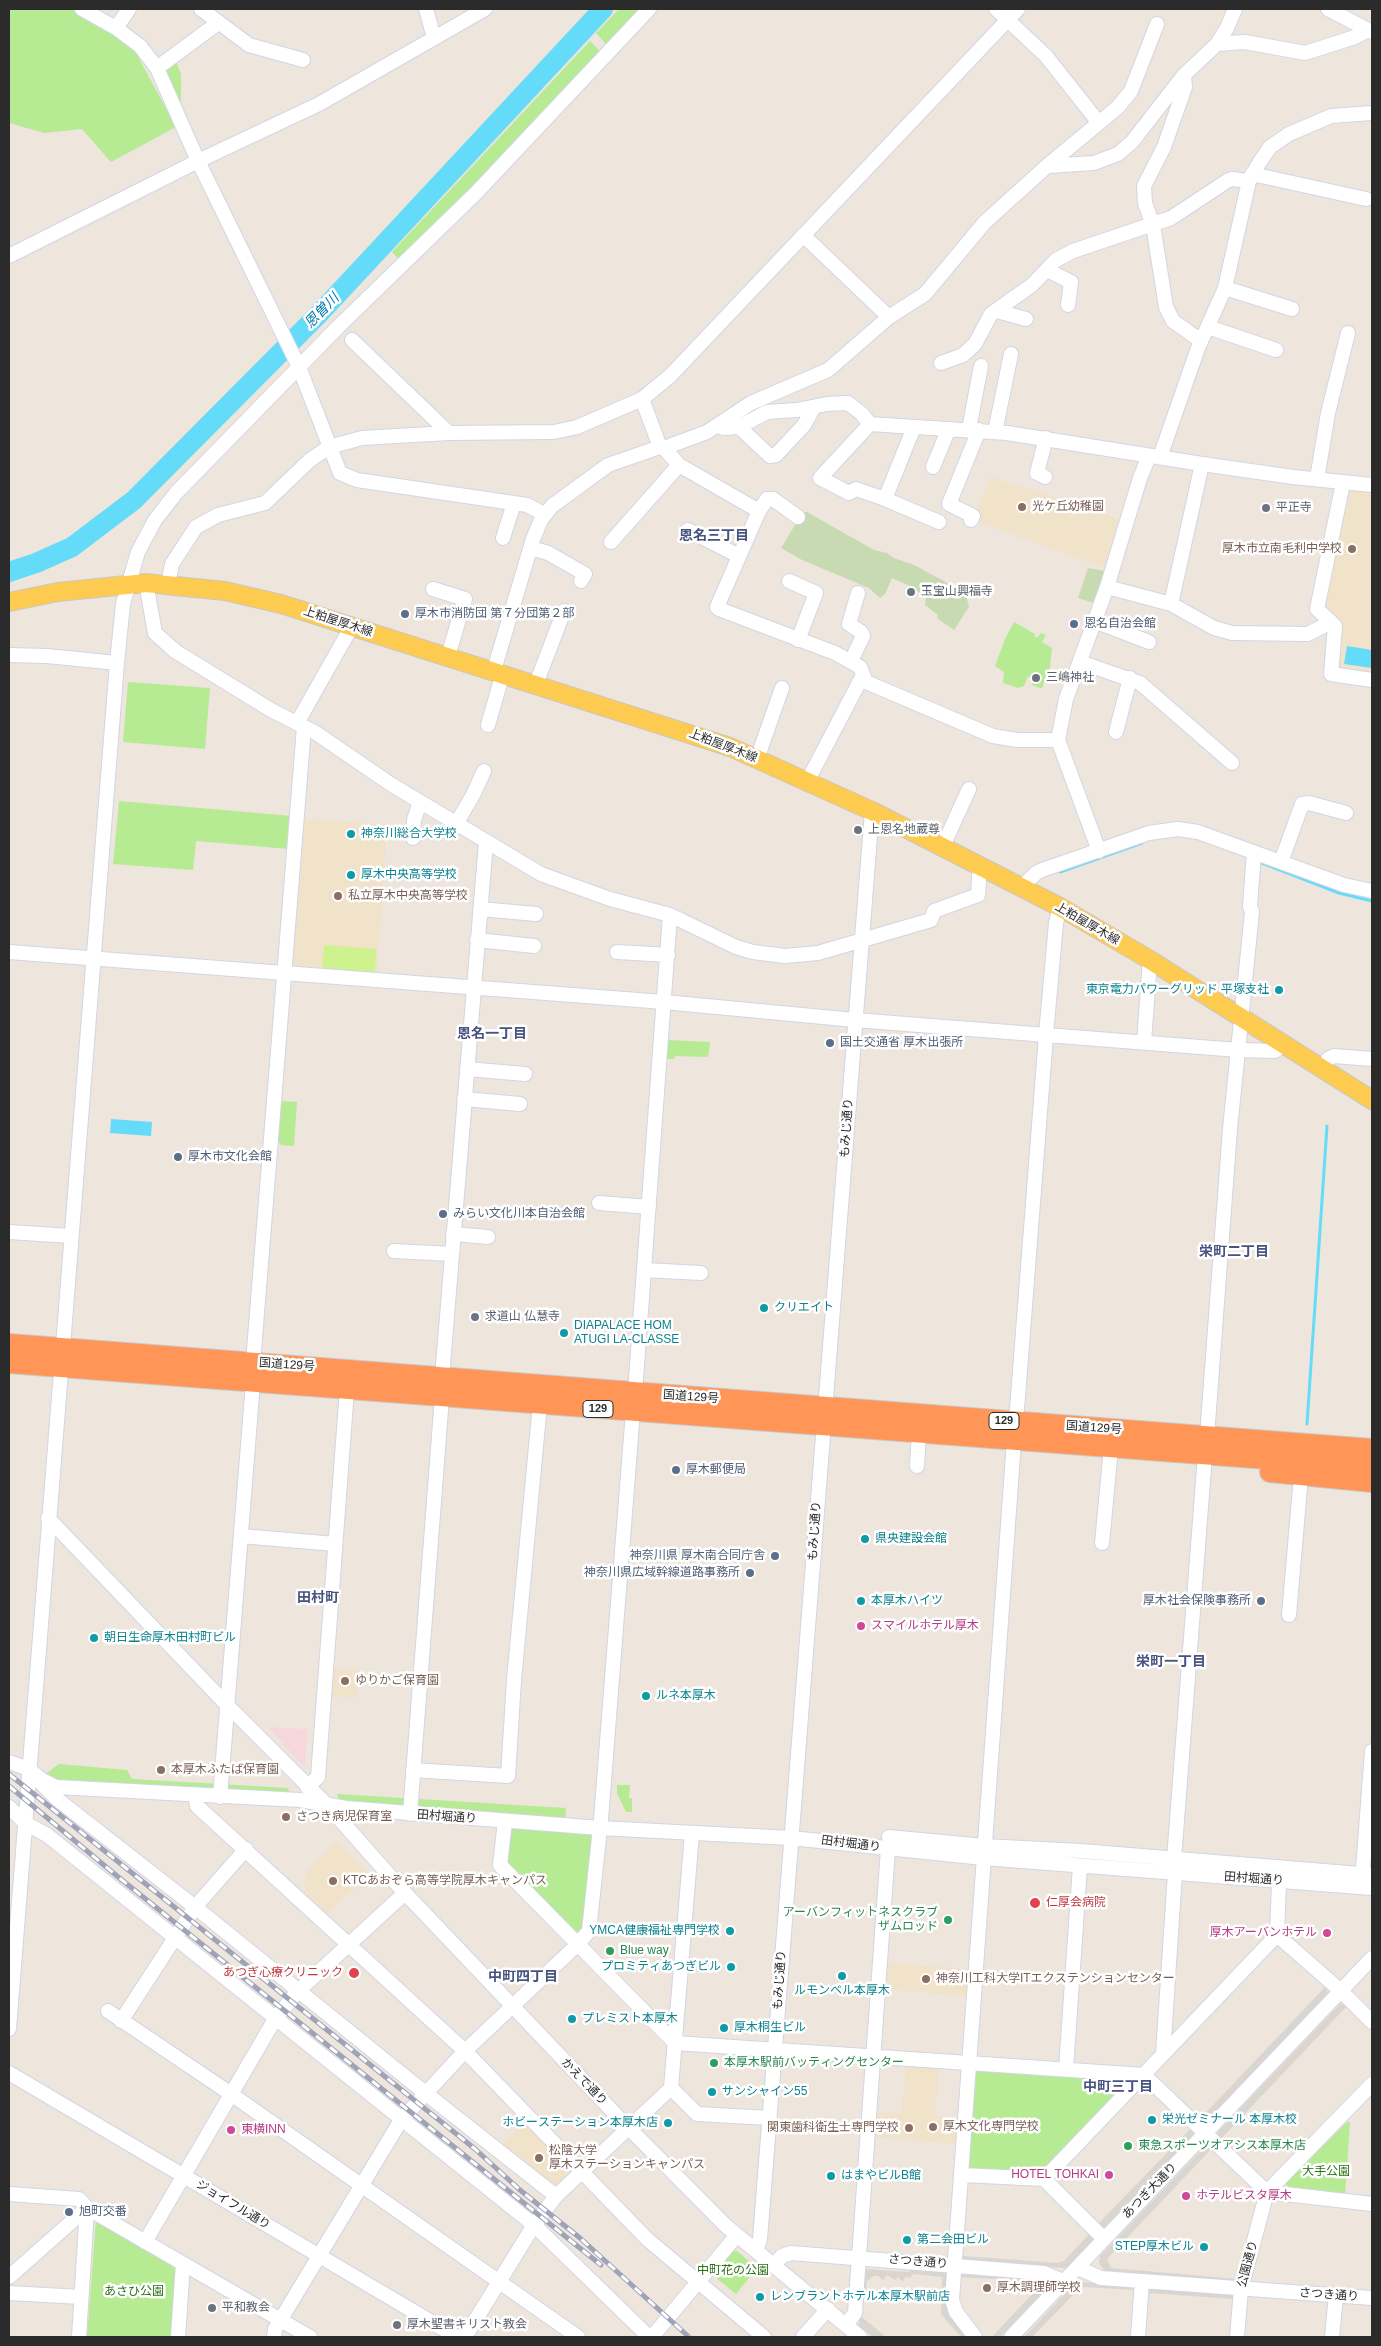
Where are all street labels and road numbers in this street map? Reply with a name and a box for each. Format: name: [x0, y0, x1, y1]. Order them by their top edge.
street label: 上粕屋厚木線: [302, 604, 374, 640]
street label: 上粕屋厚木線: [687, 726, 759, 766]
street label: 上粕屋厚木線: [1052, 900, 1122, 948]
street label: もみじ通り: [838, 1098, 856, 1158]
street label: 国道129号: [259, 1356, 315, 1374]
street label: 国道129号: [663, 1388, 719, 1406]
road number: 129: [583, 1400, 613, 1418]
road number: 129: [989, 1412, 1019, 1430]
street label: 国道129号: [1066, 1419, 1122, 1437]
street label: もみじ通り: [806, 1501, 824, 1561]
street label: 田村堀通り: [417, 1808, 477, 1826]
street label: 田村堀通り: [820, 1833, 882, 1855]
street label: 田村堀通り: [1224, 1870, 1284, 1888]
street label: もみじ通り: [771, 1950, 789, 2010]
street label: かえで通り: [558, 2055, 610, 2109]
street label: あつぎ大通り: [1120, 2160, 1180, 2222]
street label: ジョイフル通り: [193, 2177, 273, 2233]
street label: 公園通り: [1235, 2239, 1261, 2289]
street label: さつき通り: [887, 2252, 949, 2272]
street label: さつき通り: [1299, 2286, 1359, 2304]

